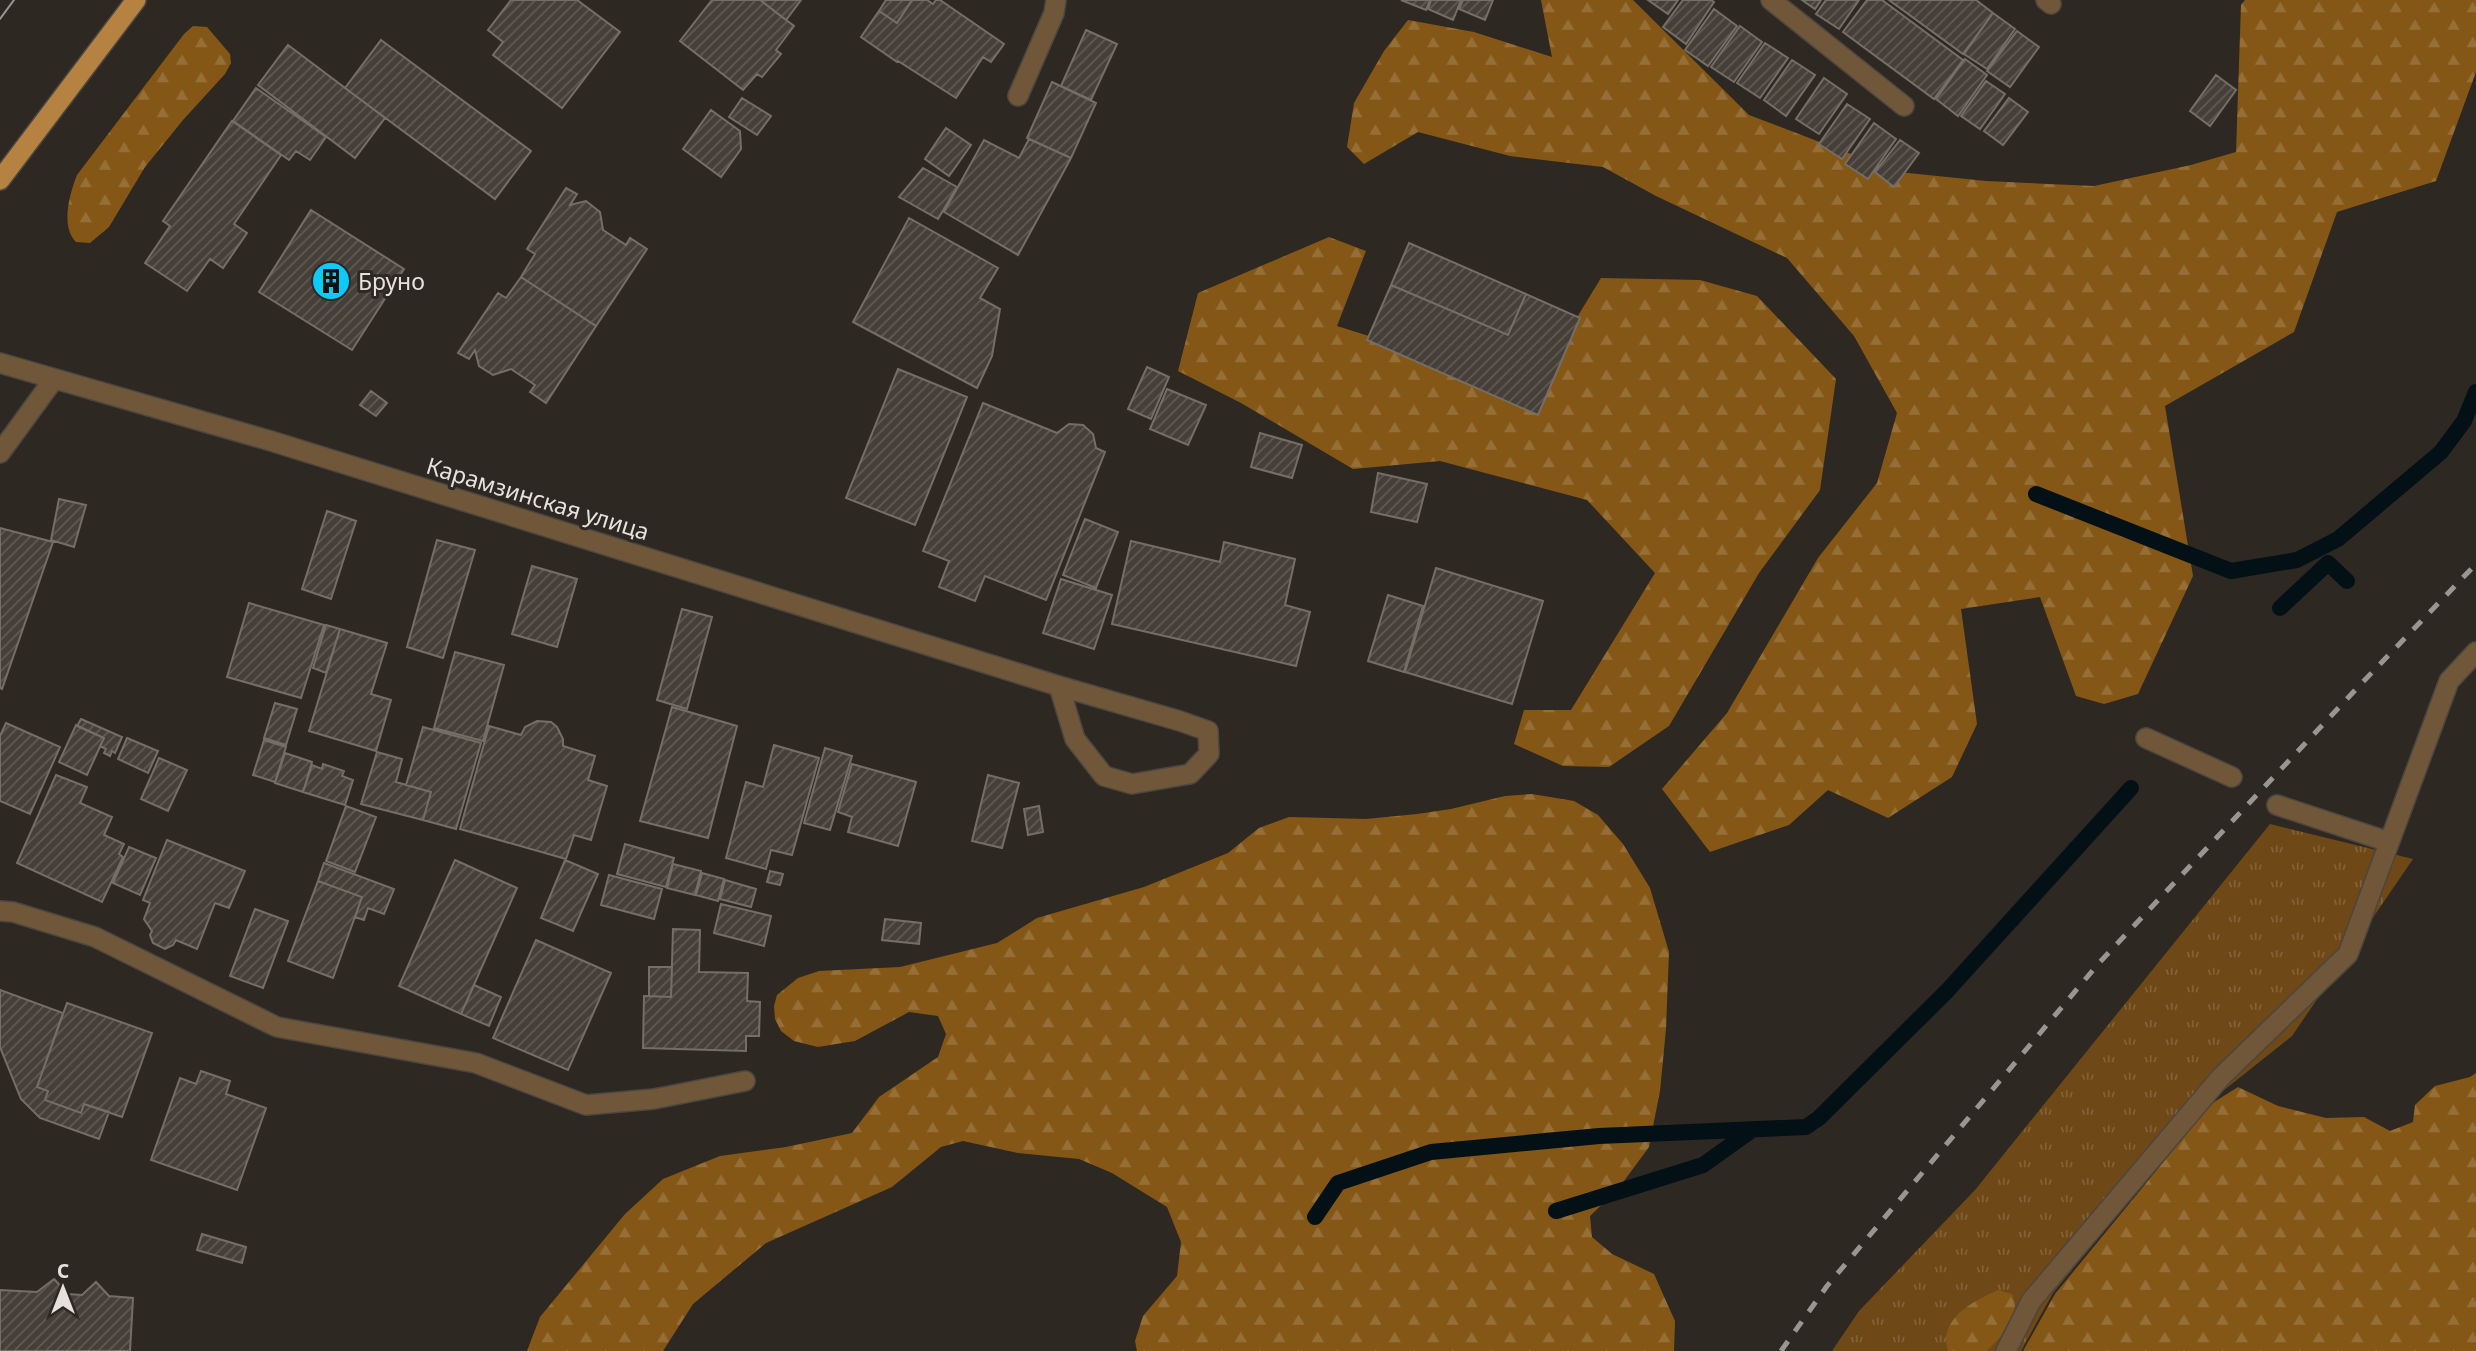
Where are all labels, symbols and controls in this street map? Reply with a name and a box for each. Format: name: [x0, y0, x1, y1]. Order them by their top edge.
building icon: Бруно: [310, 260, 352, 302]
place label: Бруно: [358, 265, 425, 297]
street label: Карамзинская улица: [423, 449, 653, 547]
north arrow: [28, 1253, 98, 1323]
text: С: [57, 1258, 69, 1284]

